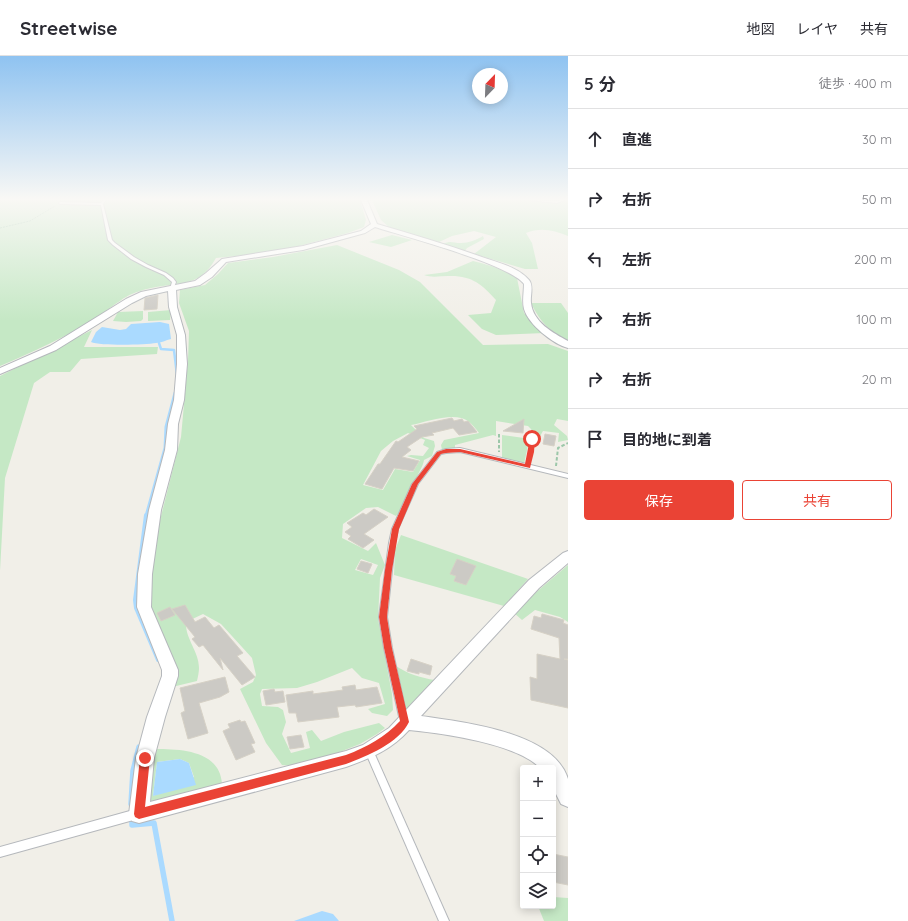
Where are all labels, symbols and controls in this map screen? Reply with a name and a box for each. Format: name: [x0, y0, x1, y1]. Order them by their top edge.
text: Streetwise: [20, 16, 117, 40]
text: 地図: [746, 20, 774, 38]
text: レイヤ: [796, 20, 838, 38]
text: 共有: [860, 20, 888, 38]
north arrow: [472, 68, 508, 104]
text: 5 分: [584, 73, 616, 94]
text: 徒歩 · 400 m: [819, 75, 892, 91]
icon: ahead: [584, 128, 606, 150]
text: 直進: [622, 130, 652, 149]
text: 30 m: [862, 131, 892, 147]
icon: right: [584, 188, 606, 210]
text: 右折: [622, 190, 652, 209]
text: 50 m: [862, 191, 892, 207]
icon: left: [584, 248, 606, 270]
text: 左折: [622, 250, 652, 269]
text: 200 m: [854, 251, 892, 267]
icon: right: [584, 308, 606, 330]
text: 右折: [622, 310, 652, 329]
text: 100 m: [856, 311, 892, 327]
icon: right: [584, 368, 606, 390]
text: 右折: [622, 370, 652, 389]
text: 20 m: [862, 371, 892, 387]
icon: arrive: [584, 428, 606, 450]
route start: [523, 430, 541, 448]
text: 目的地に到着: [622, 430, 712, 449]
button: 保存: [584, 480, 734, 520]
button: 共有: [742, 480, 892, 520]
route end: [136, 749, 154, 767]
map controls: [520, 765, 556, 909]
button: +: [520, 765, 556, 801]
button: −: [520, 801, 556, 837]
button: locate: [520, 837, 556, 873]
button: layers: [520, 873, 556, 909]

